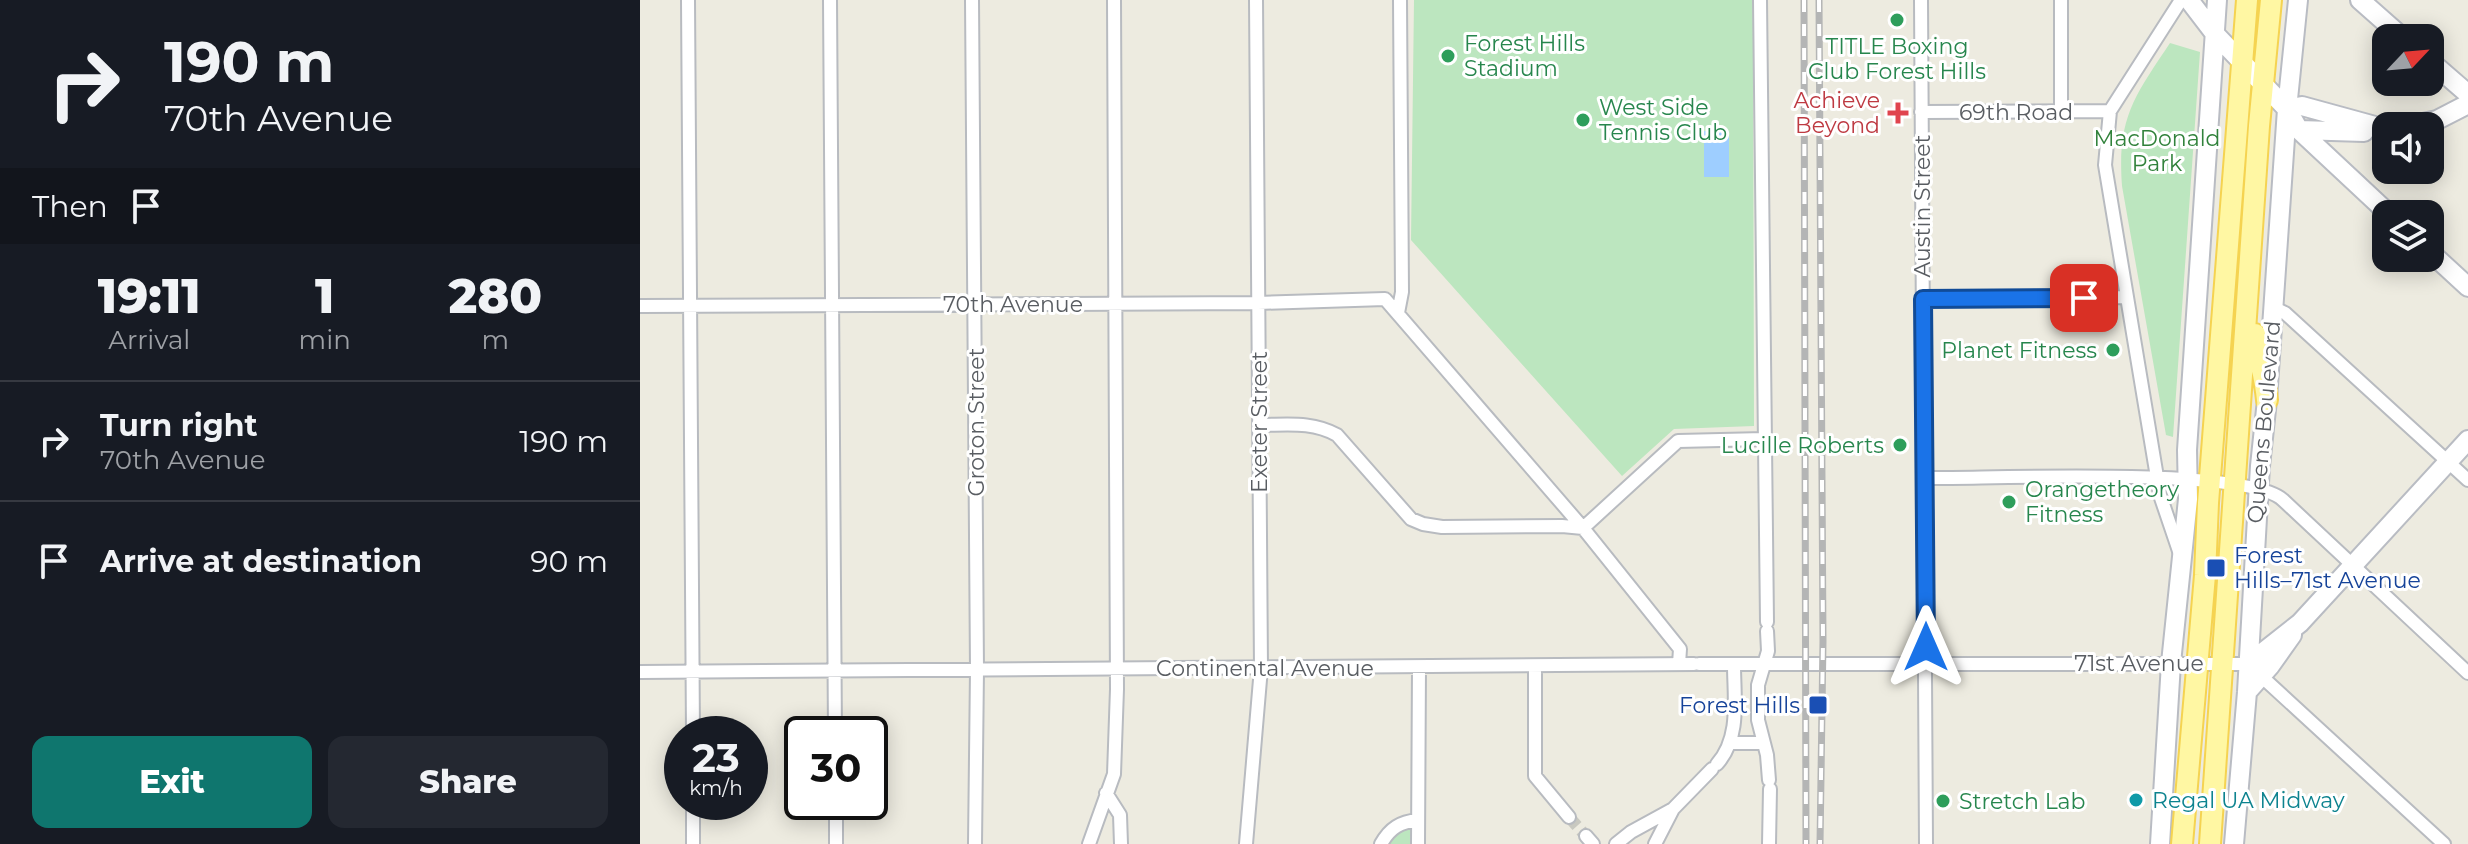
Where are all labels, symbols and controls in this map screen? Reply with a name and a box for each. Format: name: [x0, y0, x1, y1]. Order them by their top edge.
marker: TITLE Boxing Club Forest Hills: [1888, 11, 1906, 29]
north arrow: [2372, 24, 2444, 96]
map controls: [2372, 24, 2444, 272]
text: 190 m: [164, 28, 334, 96]
place label: Forest Hills Stadium: [1464, 30, 1585, 82]
icon: right: [32, 32, 136, 136]
place label: TITLE Boxing Club Forest Hills: [1808, 33, 1986, 85]
marker: Forest Hills Stadium: [1439, 47, 1457, 65]
place label: Achieve Beyond: [1793, 87, 1880, 139]
place label: West Side Tennis Club: [1599, 94, 1727, 146]
text: 70th Avenue: [164, 96, 393, 140]
street label: 69th Road: [1959, 99, 2073, 126]
marker: Achieve Beyond: [1887, 102, 1909, 124]
marker: West Side Tennis Club: [1574, 111, 1592, 129]
button: sound: [2372, 112, 2444, 184]
park label: MacDonald Park: [2093, 125, 2221, 177]
street label: Austin Street: [1909, 134, 1936, 278]
icon: arrive: [124, 184, 168, 228]
text: Then: [32, 188, 108, 225]
button: layers: [2372, 200, 2444, 272]
pin: [2050, 264, 2118, 332]
text: 19:11: [98, 267, 201, 325]
text: 1: [315, 267, 334, 325]
text: 280: [448, 267, 542, 325]
icon: arrive: [2062, 276, 2106, 320]
street label: 70th Avenue: [943, 291, 1083, 318]
street label: Queens Boulevard: [2242, 320, 2286, 524]
text: Arrival: [108, 324, 190, 356]
text: min: [299, 324, 351, 356]
text: m: [482, 324, 509, 356]
place label: Planet Fitness: [1941, 337, 2097, 364]
marker: Planet Fitness: [2104, 341, 2122, 359]
street label: Groton Street: [963, 348, 990, 496]
street label: Exeter Street: [1246, 351, 1273, 493]
text: Turn right: [100, 407, 257, 444]
icon: right: [32, 419, 76, 463]
text: 190 m: [519, 423, 608, 460]
place label: Lucille Roberts: [1721, 432, 1884, 459]
marker: Lucille Roberts: [1891, 436, 1909, 454]
text: 70th Avenue: [100, 444, 265, 476]
place label: Orangetheory Fitness: [2025, 476, 2179, 528]
marker: Orangetheory Fitness: [2000, 493, 2018, 511]
icon: arrive: [32, 539, 76, 583]
place label: Forest Hills–71st Avenue: [2234, 542, 2421, 594]
text: Arrive at destination: [100, 543, 422, 580]
text: 90 m: [530, 543, 608, 580]
marker: Forest Hills–71st Avenue: [2205, 557, 2227, 579]
position arrow: [1884, 605, 1968, 689]
street label: 71st Avenue: [2074, 650, 2204, 677]
street label: Continental Avenue: [1156, 655, 1374, 682]
place label: Forest Hills: [1679, 692, 1800, 719]
marker: Forest Hills: [1807, 694, 1829, 716]
speed limit sign: 30: [784, 716, 888, 820]
text: 23: [692, 733, 740, 782]
button: Exit: [32, 736, 312, 828]
button: Share: [328, 736, 608, 828]
text: km/h: [689, 776, 743, 800]
place label: Regal UA Midway: [2152, 787, 2345, 814]
place label: Stretch Lab: [1959, 788, 2086, 815]
marker: Regal UA Midway: [2127, 791, 2145, 809]
marker: Stretch Lab: [1934, 792, 1952, 810]

